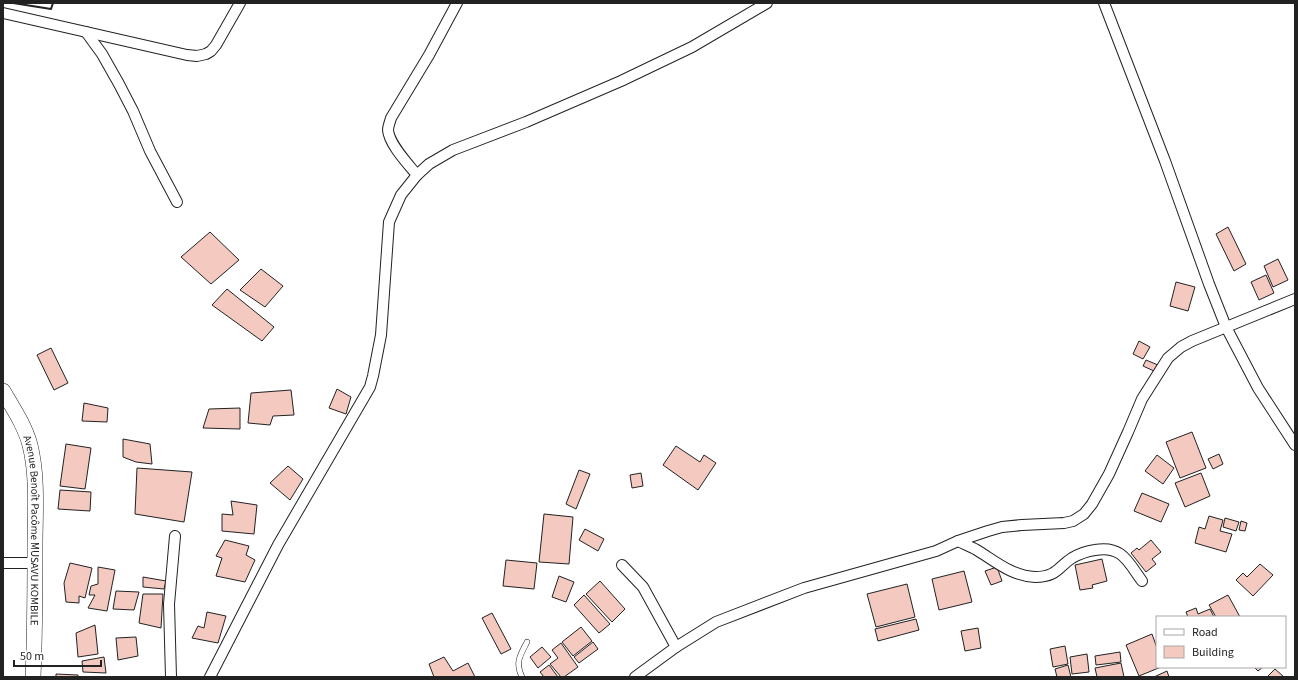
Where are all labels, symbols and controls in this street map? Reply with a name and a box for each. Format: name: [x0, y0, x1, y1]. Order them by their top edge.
street label: Avenue Benoît Pacôme MUSAVU KOMBILE: [20, 433, 43, 626]
legend: [1156, 616, 1286, 668]
text: Road: [1192, 624, 1218, 641]
scale bar: [14, 642, 101, 668]
text: Building: [1192, 644, 1234, 661]
text: 50 m: [20, 648, 44, 665]

